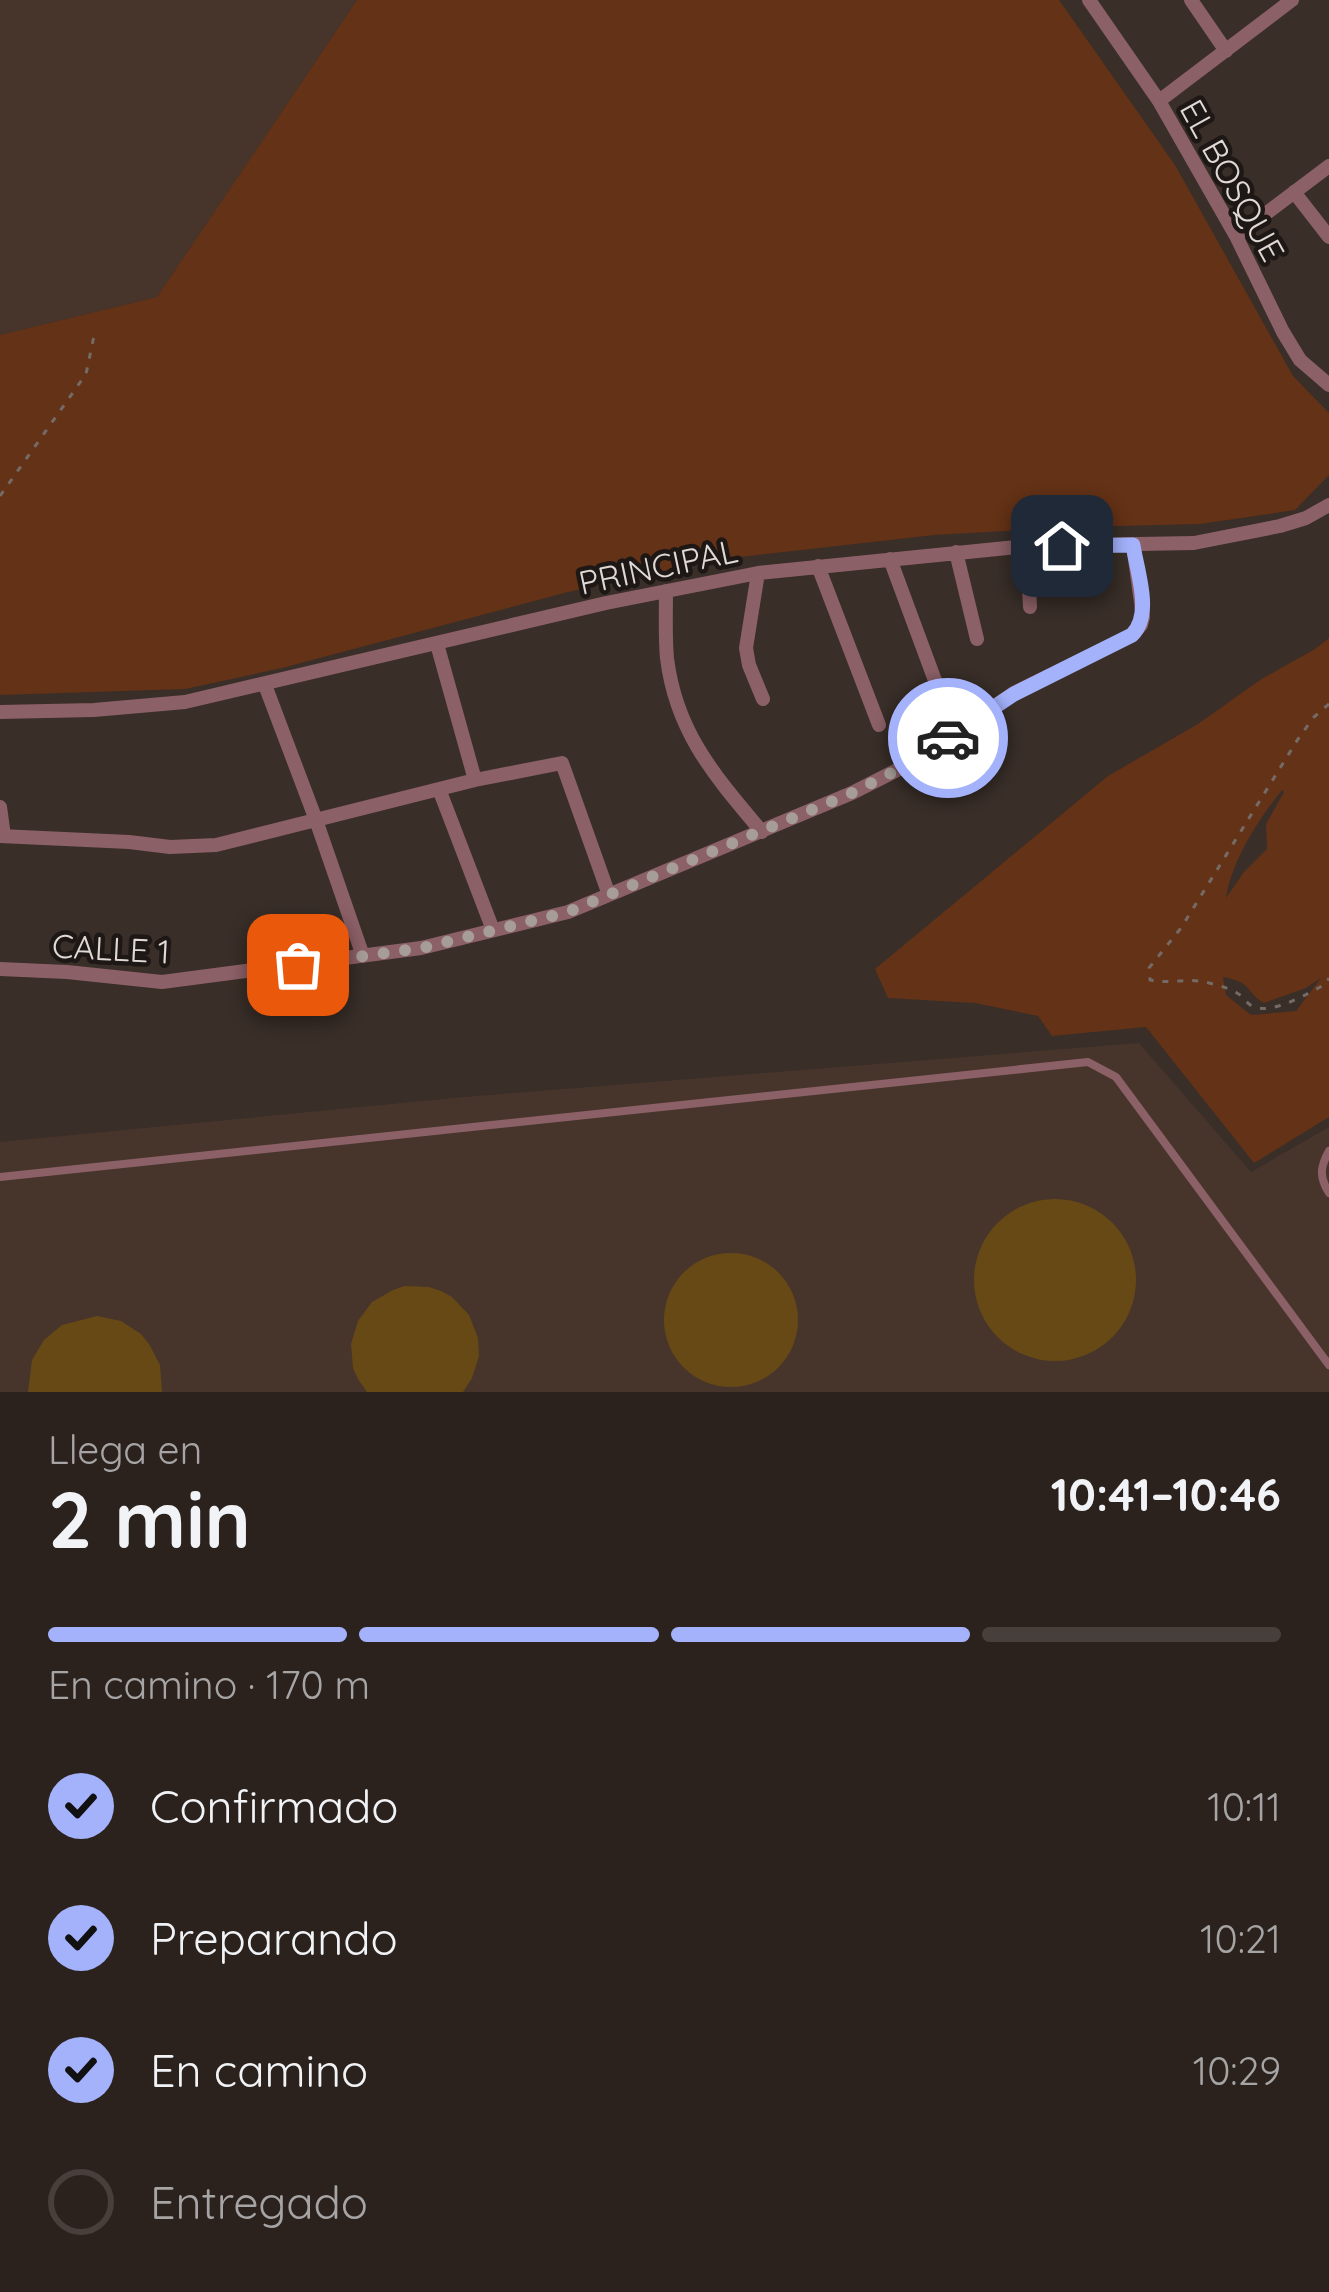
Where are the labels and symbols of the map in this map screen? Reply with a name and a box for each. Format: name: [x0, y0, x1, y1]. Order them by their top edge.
street label: EL BOSQUE: [1172, 92, 1294, 268]
pin: [1011, 495, 1113, 597]
street label: PRINCIPAL: [575, 529, 741, 603]
courier: [888, 678, 1008, 798]
pin: [247, 914, 349, 1016]
street label: CALLE 1: [51, 924, 171, 972]

